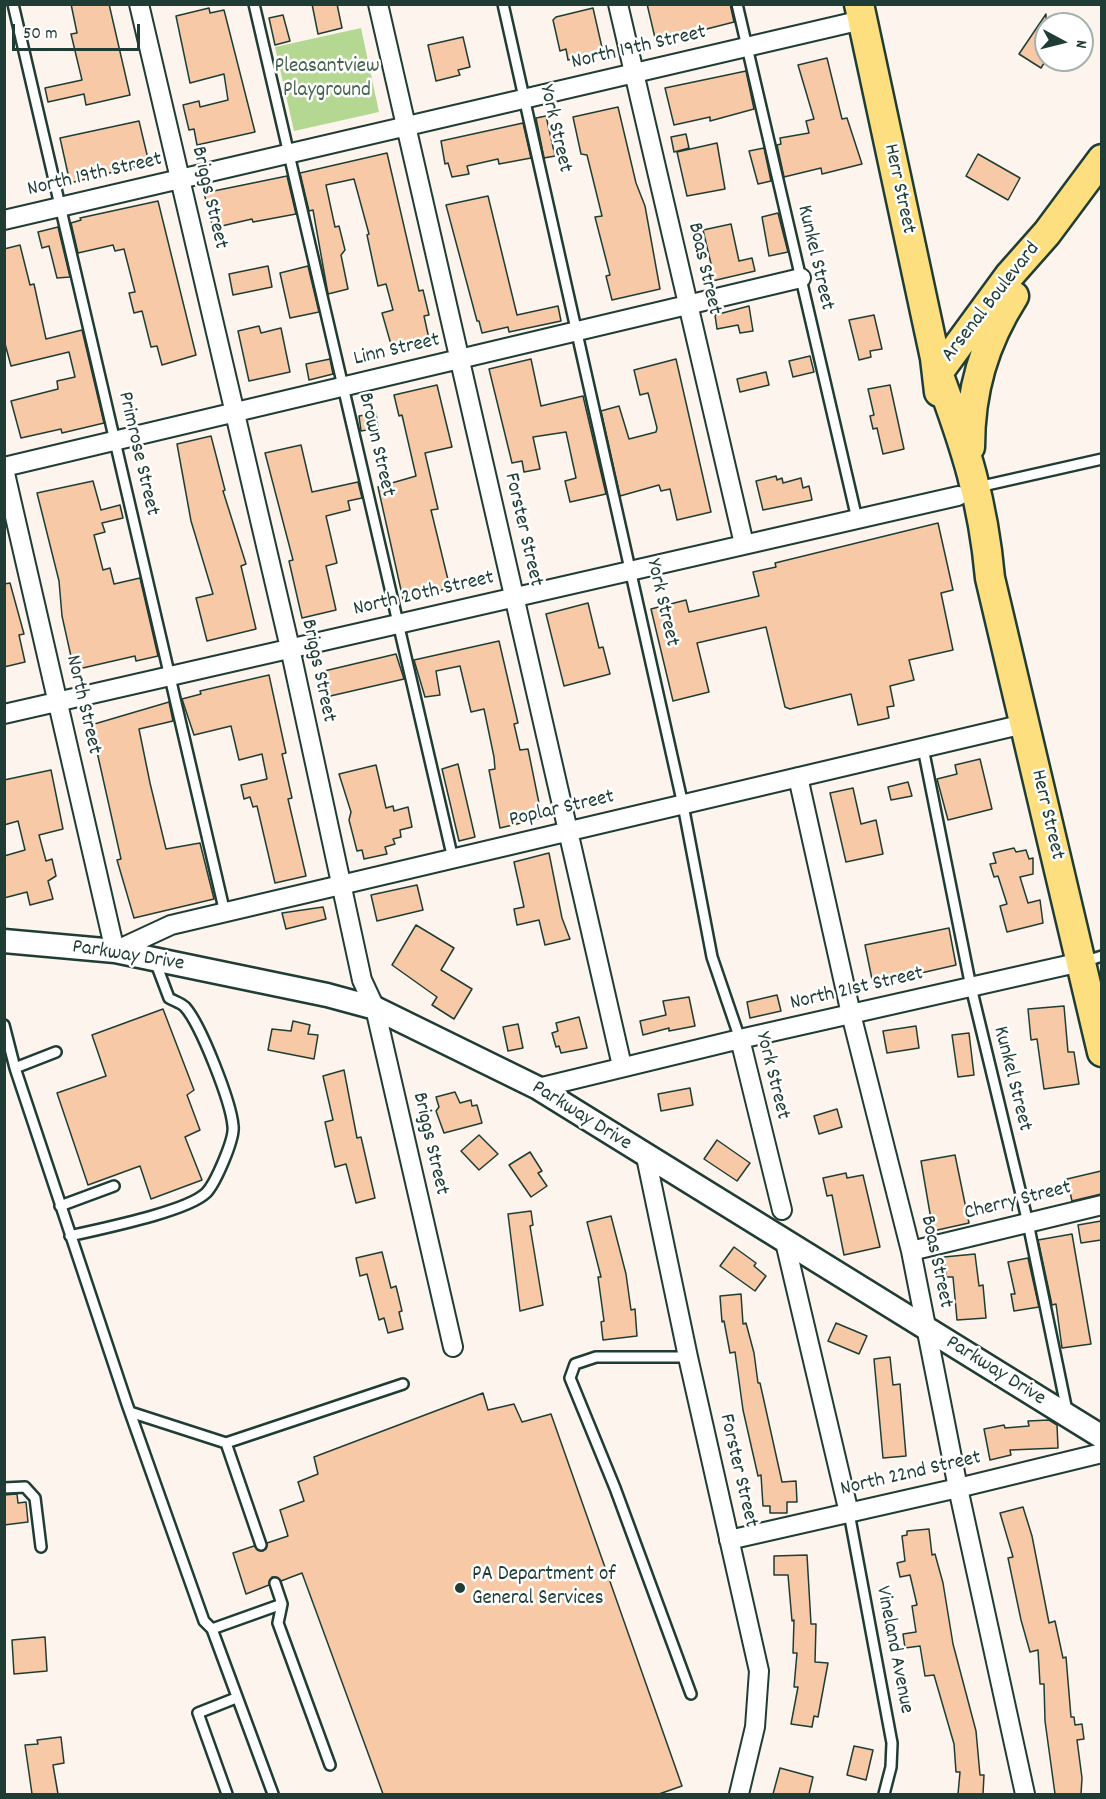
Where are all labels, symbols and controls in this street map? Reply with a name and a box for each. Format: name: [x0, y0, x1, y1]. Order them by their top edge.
scale bar: [15, 12, 142, 50]
north arrow: [1034, 12, 1094, 72]
street label: North 19th Street: [569, 21, 709, 77]
text: 50 m: [23, 22, 58, 47]
text: N: [1068, 39, 1092, 49]
park label: Pleasantview Playground: [274, 55, 380, 105]
street label: York Street: [532, 83, 576, 175]
street label: Herr Street: [876, 142, 920, 236]
street label: Briggs Street: [184, 144, 232, 252]
street label: North 19th Street: [25, 148, 165, 204]
street label: Kunkel Street: [790, 203, 838, 313]
street label: Boas Street: [680, 220, 726, 318]
street label: Arsenal Boulevard: [937, 238, 1047, 368]
street label: Linn Street: [351, 329, 443, 373]
street label: Primrose Street: [110, 389, 164, 519]
street label: Brown Street: [351, 390, 399, 500]
street label: Forster Street: [497, 471, 547, 589]
street label: York Street: [639, 557, 683, 649]
street label: North 20th Street: [351, 567, 497, 623]
street label: Briggs Street: [294, 617, 340, 725]
street label: North Street: [58, 653, 106, 757]
street label: Herr Street: [1023, 768, 1069, 862]
street label: Poplar Street: [507, 786, 617, 834]
street label: Parkway Drive: [70, 936, 186, 978]
street label: North 21st Street: [788, 962, 926, 1018]
street label: Kunkel Street: [986, 1024, 1036, 1134]
street label: York Street: [748, 1030, 794, 1122]
street label: Parkway Drive: [526, 1076, 636, 1158]
street label: Briggs Street: [405, 1090, 453, 1198]
street label: Cherry Street: [962, 1177, 1074, 1227]
street label: Boas Street: [913, 1213, 957, 1311]
street label: Parkway Drive: [940, 1331, 1050, 1413]
street label: Forster Street: [712, 1412, 762, 1530]
street label: North 22nd Street: [838, 1447, 984, 1503]
place label: PA Department of General Services: [472, 1563, 616, 1613]
marker: PA Department of General Services: [453, 1581, 467, 1595]
street label: Vineland Avenue: [868, 1584, 918, 1716]

